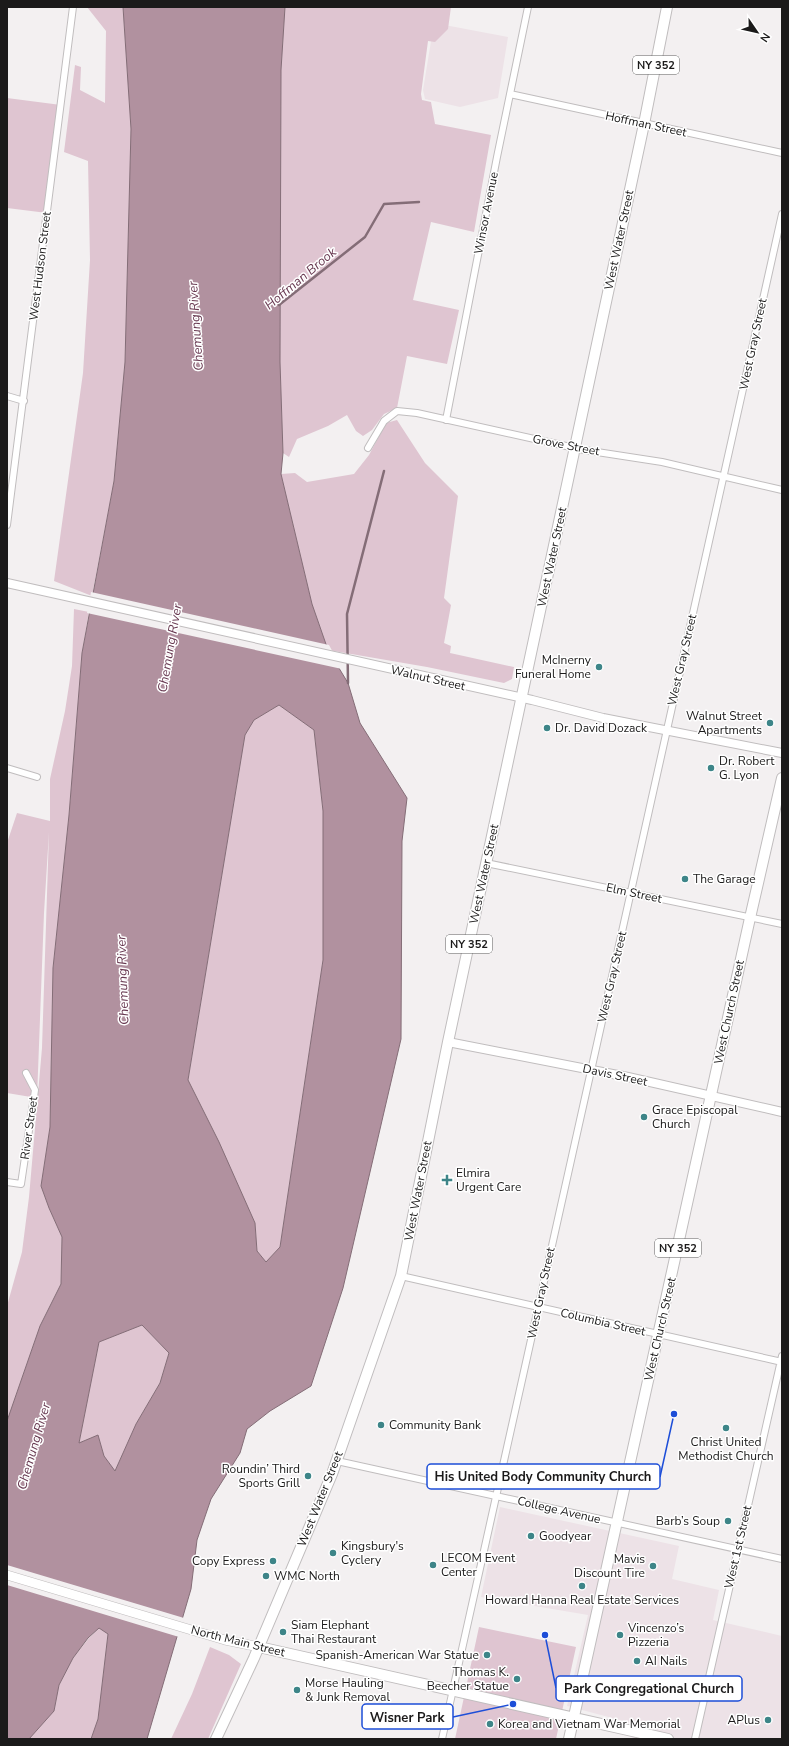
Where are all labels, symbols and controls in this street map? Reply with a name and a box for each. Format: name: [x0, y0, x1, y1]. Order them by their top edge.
north arrow: [737, 12, 777, 52]
text: N: [756, 30, 773, 45]
road number: NY 352: [633, 56, 679, 74]
street label: Hoffman Street: [604, 108, 689, 141]
street label: Winsor Avenue: [470, 170, 502, 256]
street label: West Water Street: [601, 188, 638, 291]
street label: West Hudson Street: [25, 210, 55, 321]
water label: Hoffman Brook: [261, 243, 341, 314]
water label: Chemung River: [184, 280, 208, 371]
street label: West Gray Street: [735, 296, 771, 391]
street label: Grove Street: [531, 431, 602, 459]
street label: West Water Street: [534, 505, 571, 608]
water label: Chemung River: [153, 602, 187, 694]
street label: West Gray Street: [664, 612, 700, 707]
place label: McInerny Funeral Home: [515, 652, 592, 682]
street label: Walnut Street: [389, 662, 468, 695]
marker: McInerny Funeral Home: [594, 662, 604, 672]
place label: Walnut Street Apartments: [686, 708, 763, 738]
marker: Walnut Street Apartments: [765, 718, 775, 728]
place label: Dr. David Dozack: [555, 720, 648, 736]
marker: Dr. David Dozack: [542, 723, 552, 733]
place label: Dr. Robert G. Lyon: [719, 753, 775, 783]
marker: Dr. Robert G. Lyon: [706, 763, 716, 773]
street label: West Water Street: [466, 822, 503, 925]
place label: The Garage: [693, 871, 756, 887]
marker: The Garage: [680, 874, 690, 884]
street label: Elm Street: [605, 879, 664, 907]
street label: West Gray Street: [594, 929, 630, 1024]
water label: Chemung River: [112, 934, 134, 1025]
road number: NY 352: [446, 935, 492, 953]
street label: West Church Street: [710, 958, 748, 1065]
street label: Davis Street: [581, 1060, 650, 1090]
street label: River Street: [17, 1095, 41, 1161]
place label: Grace Episcopal Church: [652, 1102, 738, 1132]
marker: Grace Episcopal Church: [639, 1112, 649, 1122]
street label: West Water Street: [400, 1139, 436, 1242]
place label: Elmira Urgent Care: [456, 1165, 521, 1195]
marker: Elmira Urgent Care: [441, 1174, 453, 1186]
road number: NY 352: [655, 1239, 701, 1257]
street label: West Gray Street: [523, 1245, 559, 1340]
street label: West Church Street: [640, 1275, 680, 1382]
street label: Columbia Street: [559, 1304, 648, 1340]
water label: Chemung River: [13, 1400, 55, 1492]
place label: Community Bank: [389, 1417, 482, 1433]
marker: Community Bank: [376, 1420, 386, 1430]
marker: Christ United Methodist Church: [721, 1423, 731, 1433]
place label: Christ United Methodist Church: [678, 1434, 774, 1464]
street label: West Water Street: [294, 1448, 347, 1549]
place label: Roundin’ Third Sports Grill: [222, 1461, 300, 1491]
callout: His United Body Community Church: [427, 1464, 660, 1489]
text: His United Body Community Church: [435, 1468, 651, 1486]
marker: Roundin’ Third Sports Grill: [303, 1471, 313, 1481]
street label: College Avenue: [516, 1493, 602, 1527]
street label: West 1st Street: [721, 1503, 756, 1590]
place label: Barb’s Soup: [656, 1513, 720, 1529]
marker: Barb’s Soup: [723, 1516, 733, 1526]
place label: Goodyear: [539, 1528, 592, 1544]
marker: Goodyear: [526, 1531, 536, 1541]
place label: Kingsbury's Cyclery: [341, 1538, 404, 1568]
marker: Kingsbury's Cyclery: [328, 1548, 338, 1558]
place label: LECOM Event Center: [441, 1550, 516, 1580]
place label: Mavis Discount Tire: [574, 1551, 645, 1581]
place label: Copy Express: [192, 1553, 265, 1569]
marker: Copy Express: [268, 1556, 278, 1566]
marker: LECOM Event Center: [428, 1560, 438, 1570]
marker: Mavis Discount Tire: [648, 1561, 658, 1571]
place label: WMC North: [274, 1568, 340, 1584]
marker: WMC North: [261, 1571, 271, 1581]
marker: Howard Hanna Real Estate Services: [577, 1581, 587, 1591]
place label: Howard Hanna Real Estate Services: [485, 1592, 679, 1608]
place label: Siam Elephant Thai Restaurant: [291, 1617, 377, 1647]
place label: Vincenzo’s Pizzeria: [627, 1620, 685, 1650]
street label: North Main Street: [189, 1622, 287, 1661]
marker: Siam Elephant Thai Restaurant: [278, 1627, 288, 1637]
marker: Vincenzo’s Pizzeria: [615, 1630, 625, 1640]
place label: Spanish-American War Statue: [315, 1647, 479, 1663]
marker: Spanish-American War Statue: [482, 1650, 492, 1660]
place label: AI Nails: [645, 1653, 687, 1669]
marker: AI Nails: [632, 1656, 642, 1666]
place label: Thomas K. Beecher Statue: [427, 1664, 509, 1694]
marker: Thomas K. Beecher Statue: [512, 1674, 522, 1684]
place label: Morse Hauling & Junk Removal: [305, 1675, 390, 1705]
callout: Park Congregational Church: [556, 1676, 742, 1701]
text: Park Congregational Church: [564, 1680, 734, 1698]
marker: Morse Hauling & Junk Removal: [292, 1685, 302, 1695]
callout: Wisner Park: [362, 1704, 453, 1729]
text: Wisner Park: [370, 1709, 445, 1727]
place label: APlus: [728, 1712, 760, 1728]
marker: APlus: [763, 1715, 773, 1725]
place label: Korea and Vietnam War Memorial: [498, 1716, 681, 1732]
marker: Korea and Vietnam War Memorial: [485, 1719, 495, 1729]

